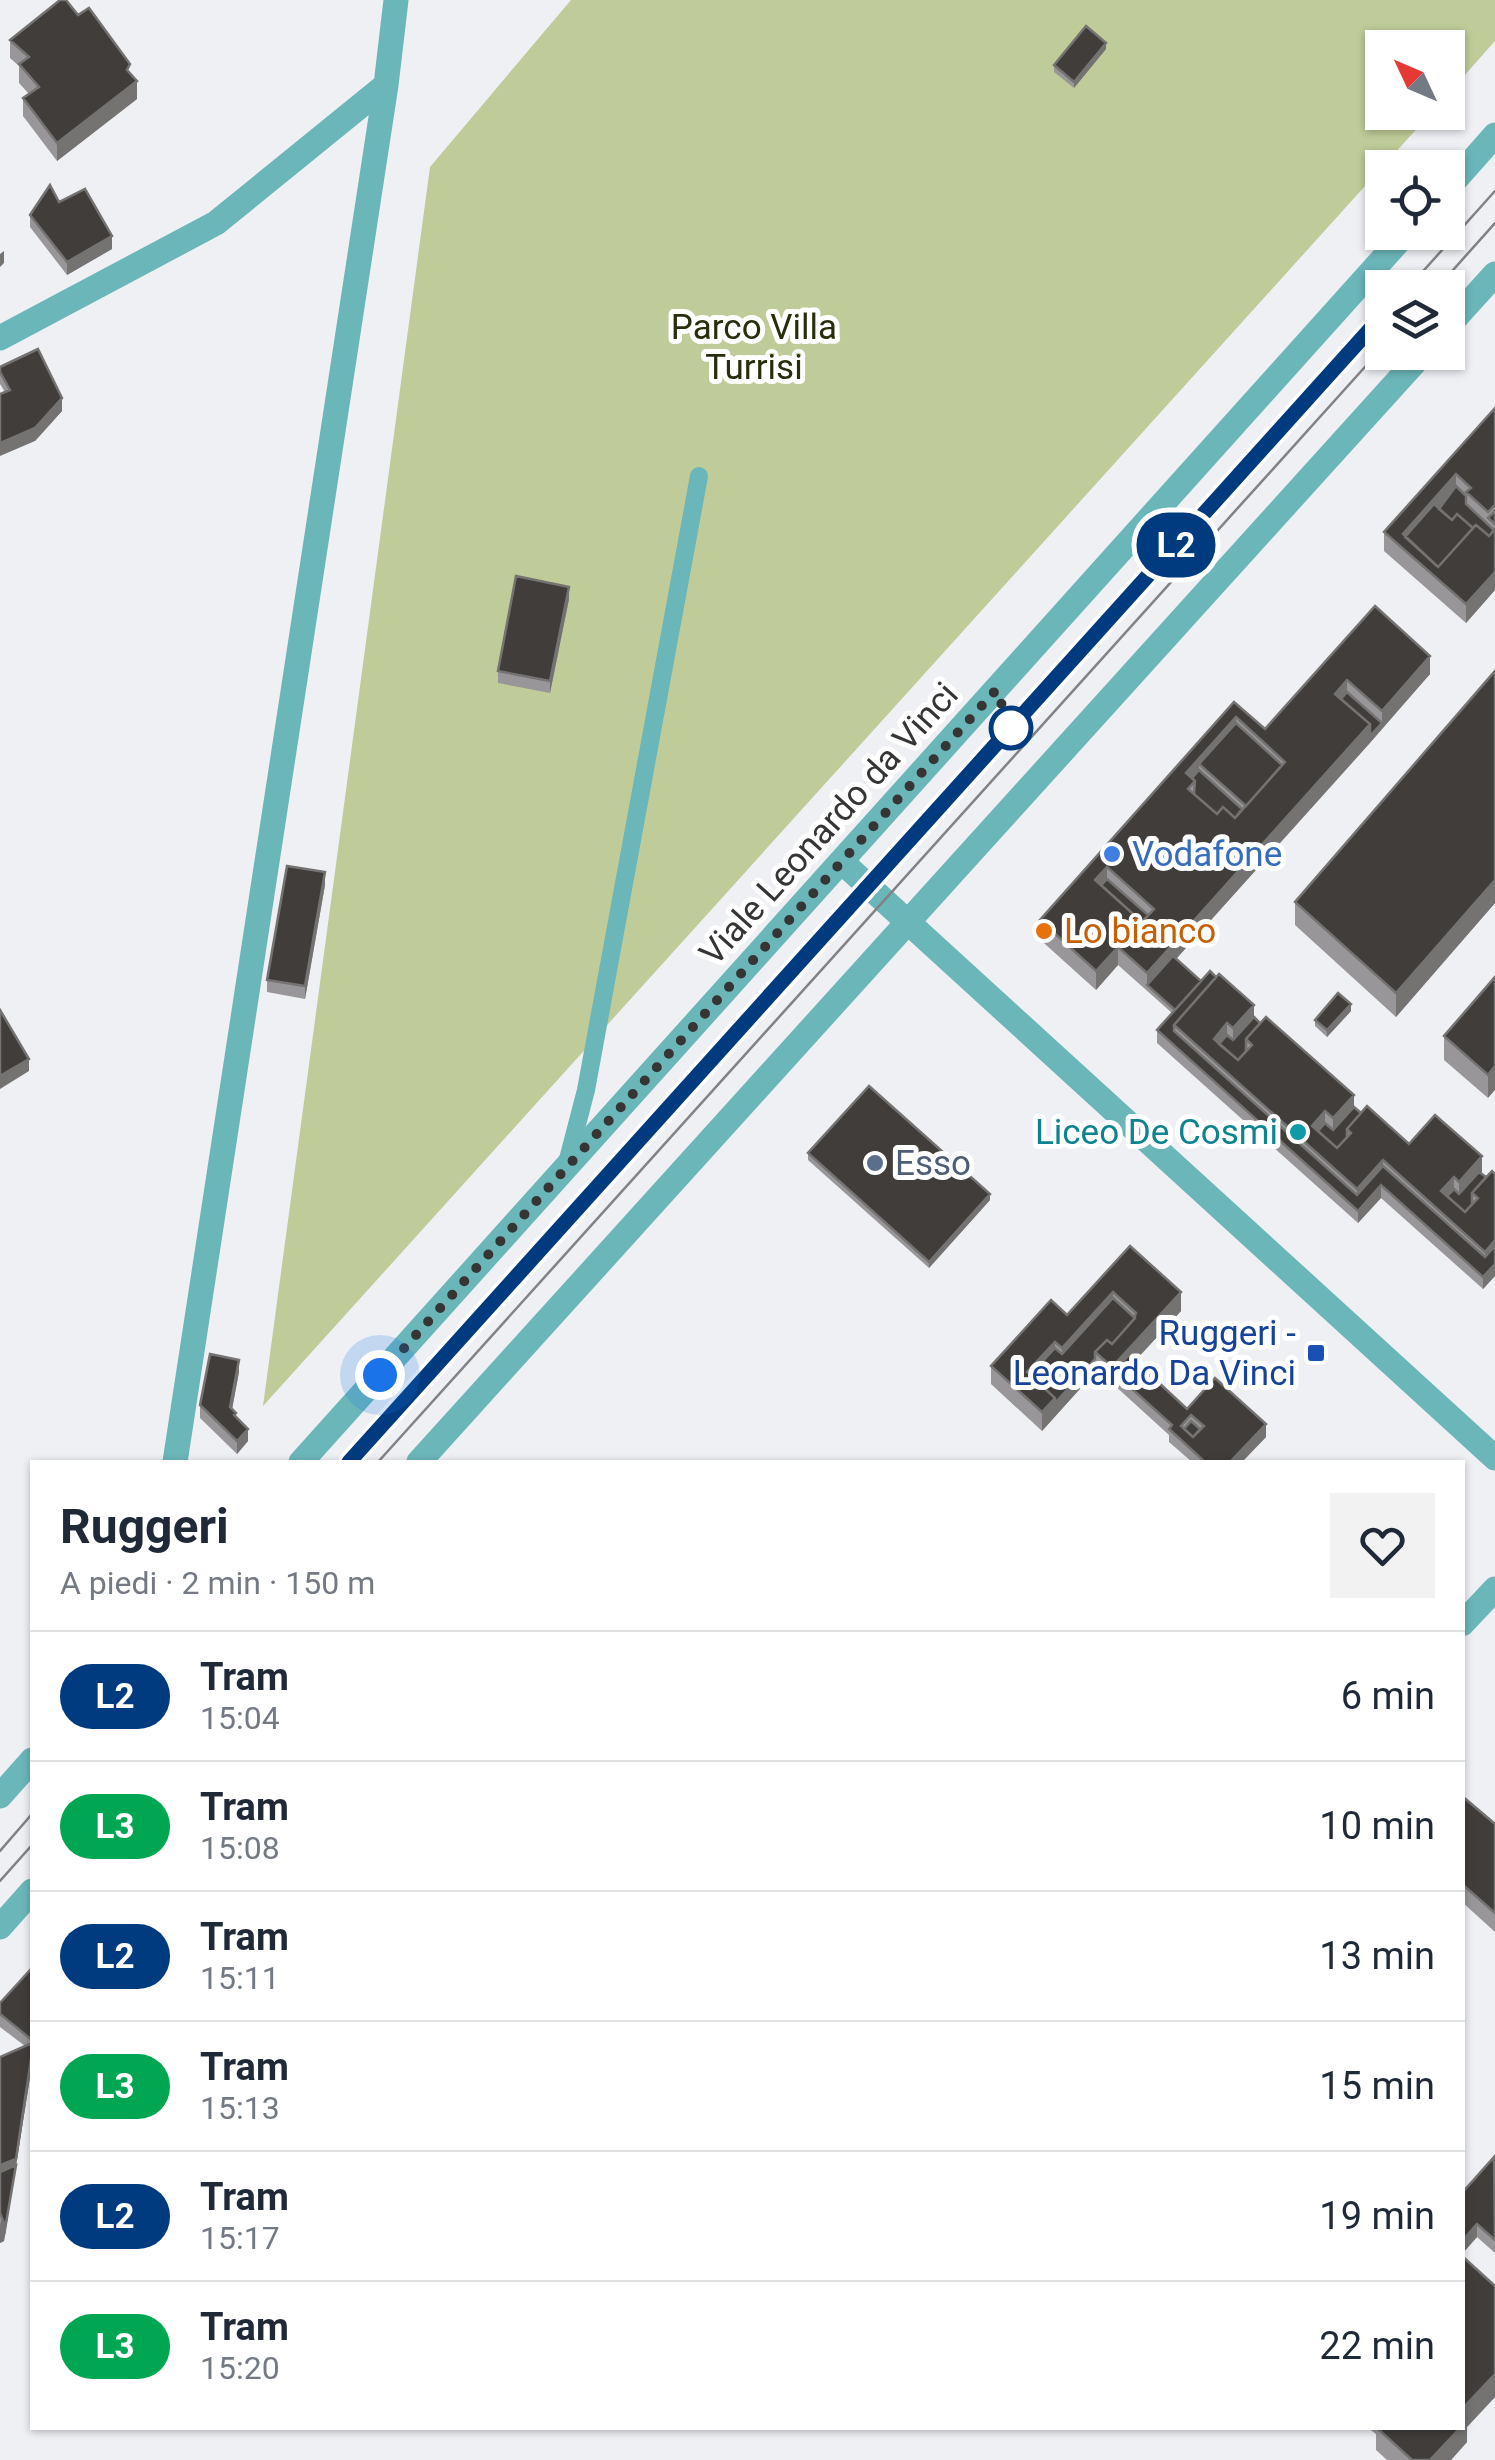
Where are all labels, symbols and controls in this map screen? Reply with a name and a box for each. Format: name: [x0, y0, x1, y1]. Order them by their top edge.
north arrow: [1365, 30, 1465, 130]
map controls: [1365, 30, 1465, 370]
button: locate: [1365, 150, 1465, 250]
button: layers: [1365, 270, 1465, 370]
park label: Parco Villa Turrisi: [671, 307, 837, 388]
line badge: L2: [1131, 512, 1221, 578]
text: L2: [1156, 525, 1196, 566]
street label: Viale Leonardo da Vinci: [691, 674, 967, 974]
unlabelled marker: [990, 707, 1032, 749]
place label: Vodafone: [1132, 834, 1282, 875]
marker: Vodafone: [1101, 843, 1123, 865]
place label: Lo bianco: [1064, 911, 1216, 952]
marker: Lo bianco: [1033, 920, 1055, 942]
place label: Liceo De Cosmi: [1035, 1112, 1278, 1153]
marker: Liceo De Cosmi: [1287, 1121, 1309, 1143]
place label: Esso: [895, 1143, 971, 1184]
marker: Esso: [864, 1152, 886, 1174]
place label: Ruggeri - Leonardo Da Vinci: [1013, 1313, 1296, 1394]
marker: Ruggeri - Leonardo Da Vinci: [1305, 1342, 1327, 1364]
your location: [355, 1350, 405, 1400]
button: heart: [1330, 1493, 1435, 1598]
text: Ruggeri: [60, 1498, 229, 1555]
text: A piedi · 2 min · 150 m: [60, 1564, 375, 1602]
text: Tram: [200, 1655, 289, 1699]
text: 6 min: [1341, 1674, 1435, 1718]
text: L2: [95, 1676, 135, 1717]
text: 15:04: [200, 1699, 280, 1737]
text: Tram: [200, 1785, 289, 1829]
text: 10 min: [1319, 1804, 1435, 1848]
text: L3: [95, 1806, 135, 1847]
text: 15:08: [200, 1829, 280, 1867]
text: Tram: [200, 1915, 289, 1959]
text: 13 min: [1319, 1934, 1435, 1978]
text: L2: [95, 1936, 135, 1977]
text: 15:11: [200, 1959, 280, 1997]
text: Tram: [200, 2045, 289, 2089]
text: 15 min: [1319, 2064, 1435, 2108]
text: L3: [95, 2066, 135, 2107]
text: 15:13: [200, 2089, 280, 2127]
text: Tram: [200, 2175, 289, 2219]
text: 19 min: [1319, 2194, 1435, 2238]
text: L2: [95, 2196, 135, 2237]
text: 15:17: [200, 2219, 280, 2257]
text: Tram: [200, 2305, 289, 2349]
text: 22 min: [1319, 2324, 1435, 2368]
text: L3: [95, 2326, 135, 2367]
text: 15:20: [200, 2349, 280, 2387]

